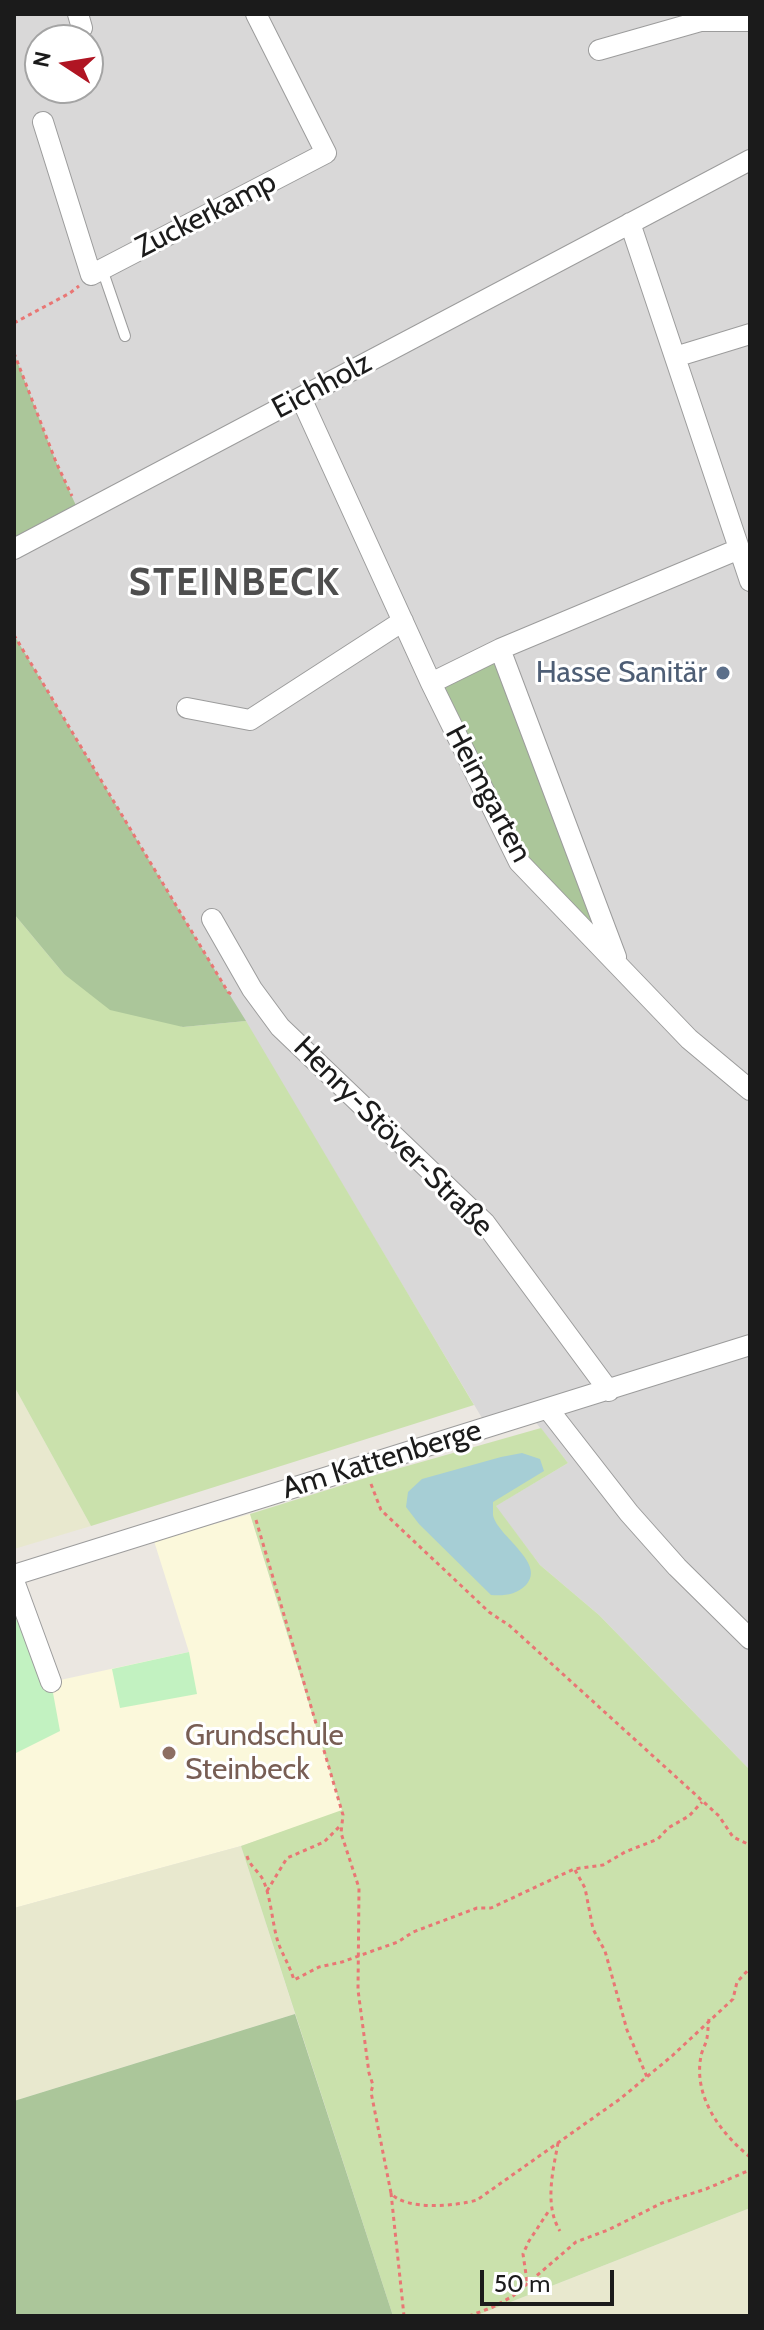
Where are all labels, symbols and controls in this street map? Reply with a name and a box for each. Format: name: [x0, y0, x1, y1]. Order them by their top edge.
north arrow: [24, 24, 104, 104]
text: N: [27, 49, 57, 70]
street label: Zuckerkamp: [130, 164, 282, 266]
street label: Eichholz: [266, 345, 378, 427]
district label: STEINBECK: [129, 561, 341, 607]
place label: Hasse Sanitär: [536, 655, 707, 691]
marker: Hasse Sanitär: [714, 664, 732, 682]
street label: Heimgarten: [437, 719, 539, 869]
street label: Henry-Stöver-Straße: [286, 1030, 500, 1244]
street label: Am Kattenberge: [278, 1413, 486, 1507]
place label: Grundschule Steinbeck: [185, 1718, 344, 1788]
marker: Grundschule Steinbeck: [160, 1744, 178, 1762]
scale bar: [484, 2254, 618, 2304]
text: 50 m: [494, 2269, 550, 2298]

